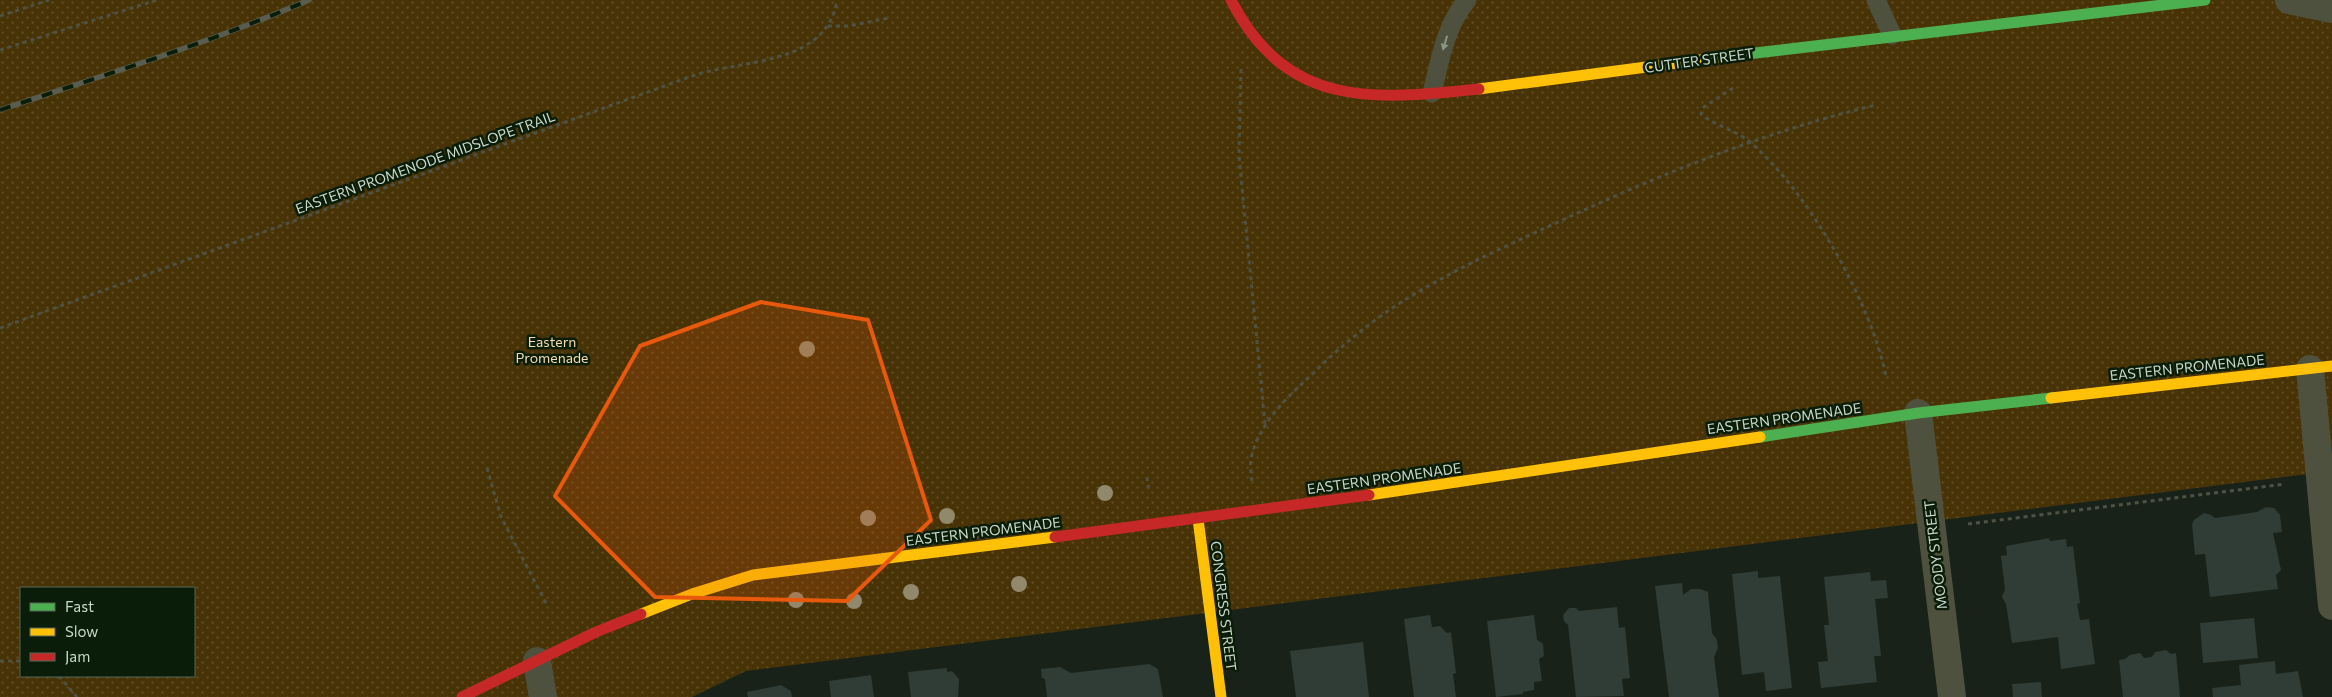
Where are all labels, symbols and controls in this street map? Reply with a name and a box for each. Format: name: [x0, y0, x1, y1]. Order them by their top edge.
one-way arrow: [1440, 35, 1448, 50]
street label: CUTTER STREET: [1643, 44, 1755, 76]
street label: EASTERN PROMENODE MIDSLOPE TRAIL: [293, 107, 557, 217]
park label: Eastern Promenade: [516, 333, 588, 366]
street label: EASTERN PROMENADE: [2109, 350, 2265, 384]
street label: EASTERN PROMENADE: [1706, 399, 1862, 437]
street label: EASTERN PROMENADE: [1306, 459, 1462, 497]
street label: MOODY STREET: [1920, 500, 1950, 610]
street label: EASTERN PROMENADE: [905, 513, 1061, 549]
street label: CONGRESS STREET: [1208, 540, 1240, 672]
legend: [20, 587, 195, 677]
text: Fast: [65, 597, 94, 615]
text: Slow: [65, 622, 98, 640]
text: Jam: [65, 647, 90, 665]

